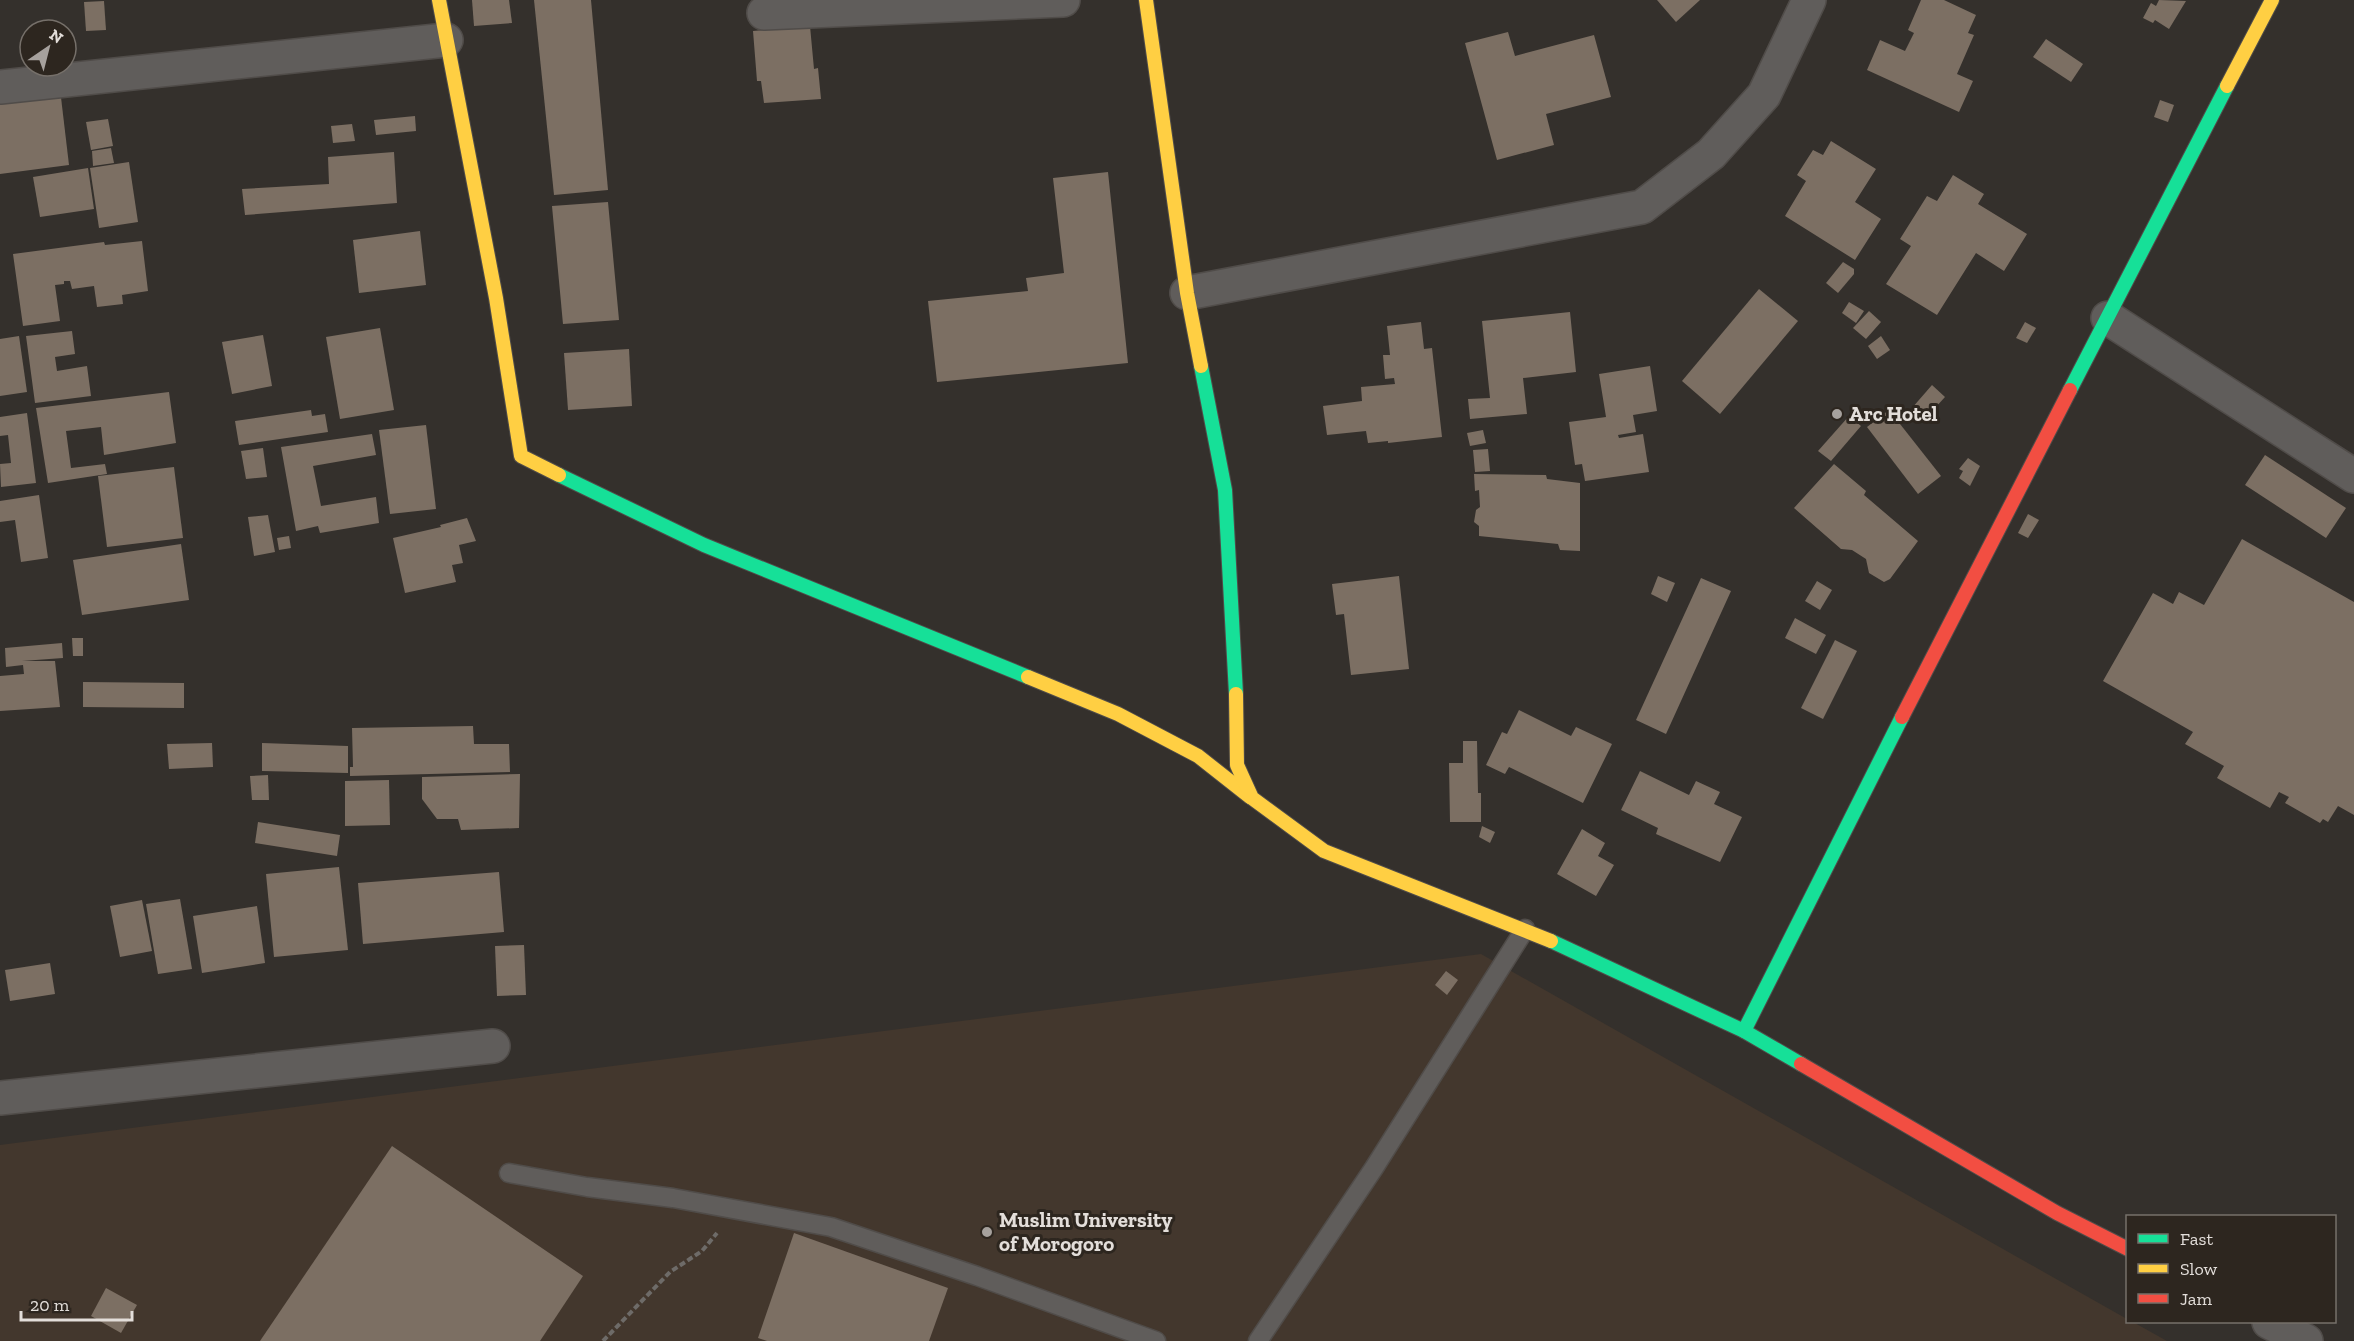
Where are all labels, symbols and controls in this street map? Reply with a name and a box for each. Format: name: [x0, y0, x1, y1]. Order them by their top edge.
north arrow: [18, 18, 78, 78]
text: N: [46, 25, 67, 47]
place label: Arc Hotel: [1849, 401, 1938, 426]
marker: Arc Hotel: [1830, 407, 1844, 421]
place label: Muslim University of Morogoro: [999, 1207, 1172, 1256]
legend: [2126, 1215, 2336, 1323]
marker: Muslim University of Morogoro: [980, 1225, 994, 1239]
text: Fast: [2180, 1228, 2213, 1250]
text: Slow: [2180, 1258, 2217, 1280]
scale bar: [21, 1284, 132, 1322]
text: Jam: [2180, 1288, 2212, 1310]
text: 20 m: [30, 1294, 70, 1316]

